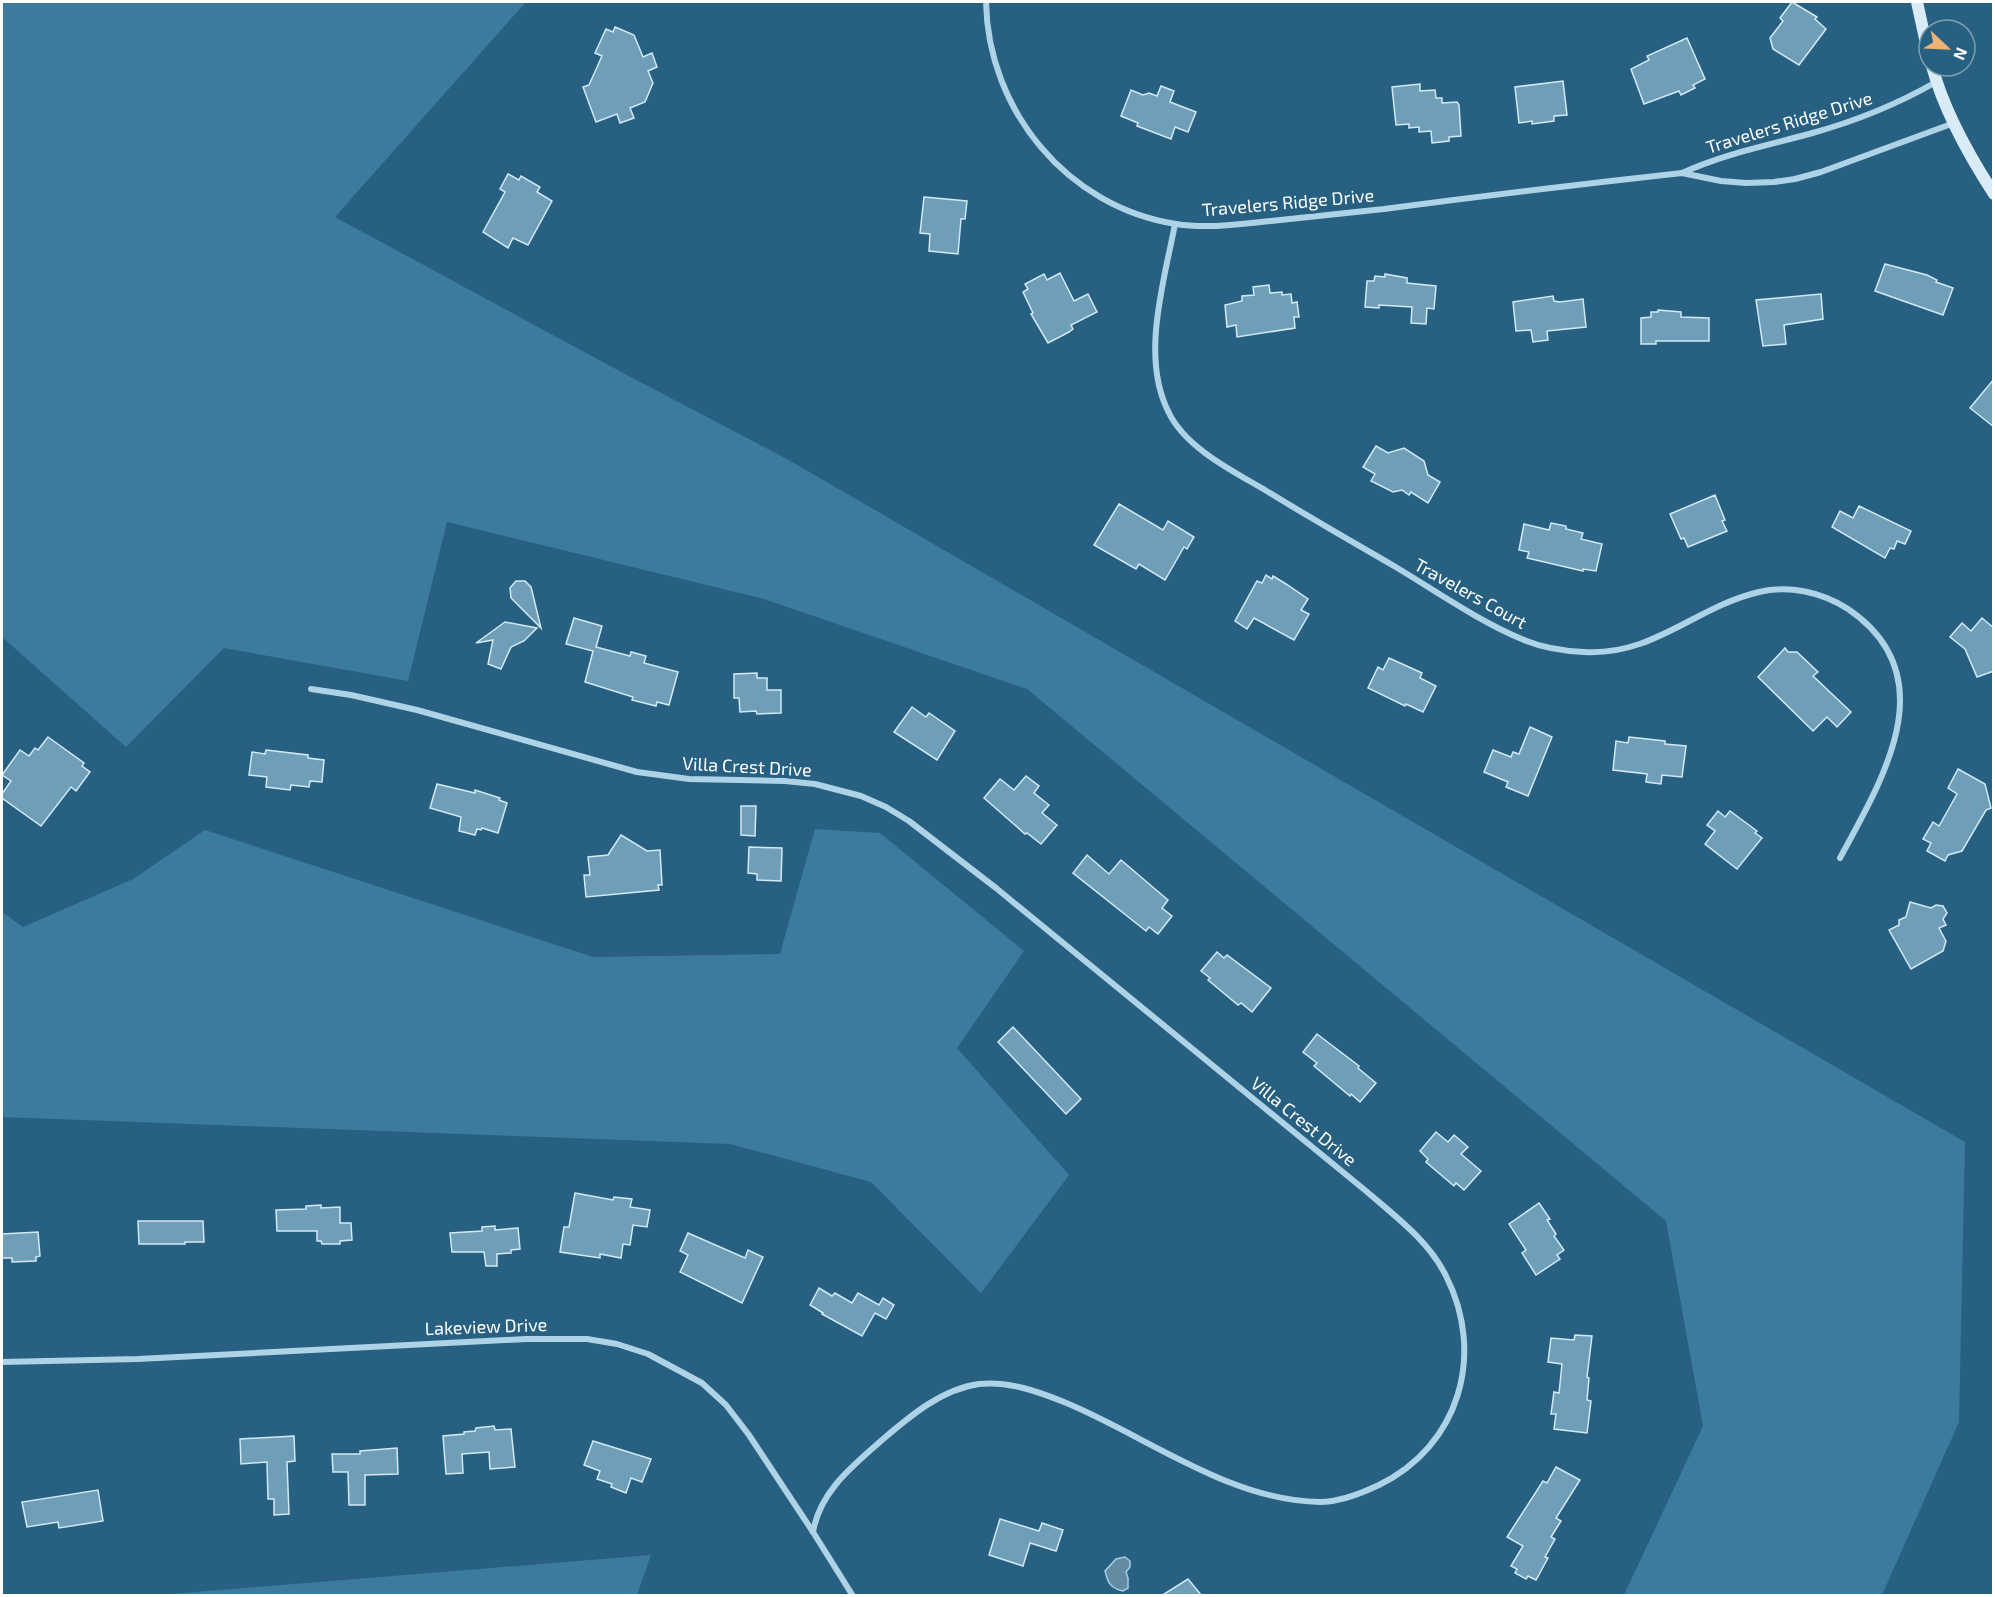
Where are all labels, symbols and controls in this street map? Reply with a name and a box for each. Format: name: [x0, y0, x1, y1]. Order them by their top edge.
north arrow: [1917, 18, 1977, 78]
text: N: [1950, 45, 1972, 63]
street label: Travelers Ridge Drive: [1703, 86, 1875, 158]
street label: Travelers Ridge Drive: [1201, 184, 1375, 220]
street label: Travelers Court: [1411, 553, 1531, 633]
street label: Villa Crest Drive: [682, 752, 812, 780]
street label: Villa Crest Drive: [1247, 1072, 1361, 1170]
street label: Lakeview Drive: [424, 1313, 548, 1339]

